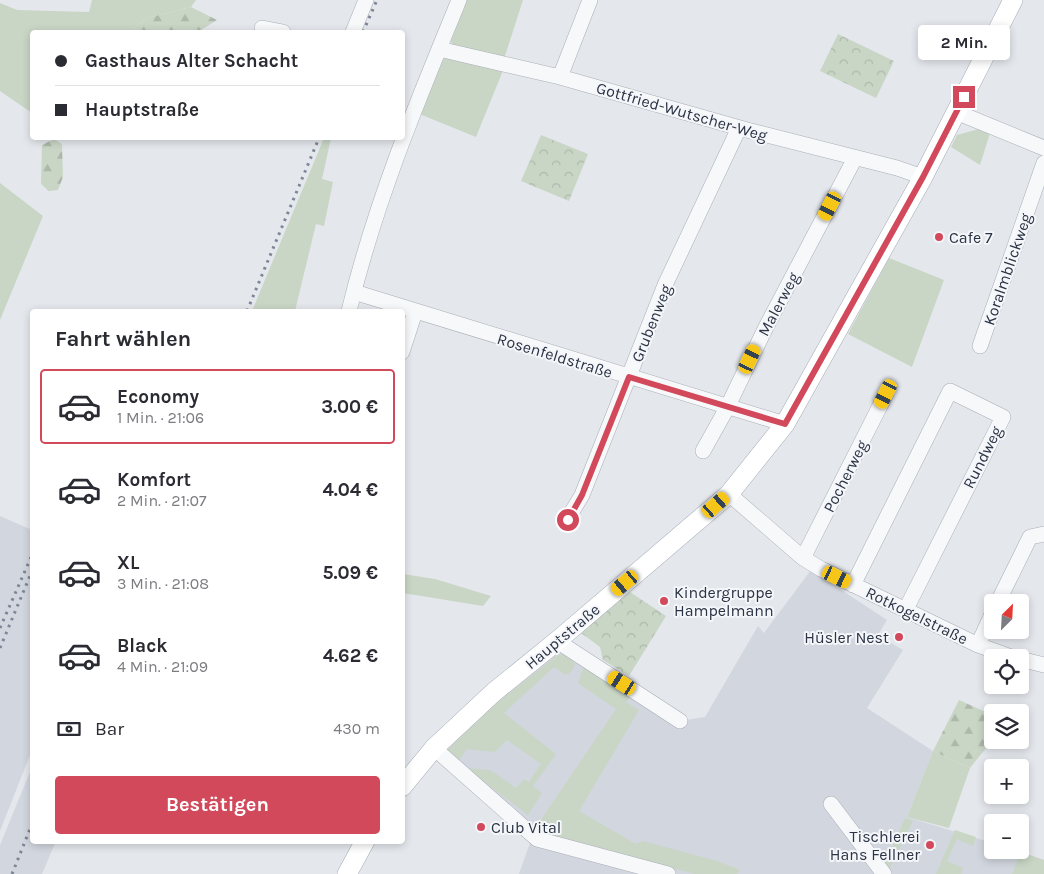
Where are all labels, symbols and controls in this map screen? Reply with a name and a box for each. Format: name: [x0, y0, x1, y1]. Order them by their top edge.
callout: 2 Min.: [918, 24, 1010, 59]
text: 2 Min.: [941, 33, 987, 52]
text: Gasthaus Alter Schacht: [85, 50, 298, 72]
street label: Gottfried-Wutscher-Weg: [594, 78, 769, 145]
route end: [953, 86, 975, 108]
text: Hauptstraße: [85, 99, 199, 121]
car: [816, 189, 843, 223]
street label: Koralmblickweg: [979, 211, 1036, 328]
place label: Cafe 7: [949, 228, 993, 247]
marker: Cafe 7: [933, 231, 945, 243]
street label: Malerweg: [754, 269, 803, 339]
street label: Grubenweg: [627, 282, 676, 365]
text: Fahrt wählen: [55, 326, 191, 352]
street label: Rosenfeldstraße: [495, 329, 615, 382]
car: [736, 342, 763, 376]
car: [872, 377, 899, 411]
icon: car: [57, 384, 102, 429]
text: Economy: [117, 386, 199, 408]
text: 3.00 €: [321, 396, 378, 418]
text: 1 Min. · 21:06: [117, 408, 204, 427]
street label: Rundweg: [959, 423, 1006, 492]
street label: Pocherweg: [819, 437, 872, 515]
icon: car: [57, 467, 102, 512]
text: Komfort: [117, 469, 191, 491]
text: 4.04 €: [322, 479, 378, 501]
car: [699, 489, 732, 521]
text: 2 Min. · 21:07: [117, 491, 207, 510]
route start: [557, 509, 579, 531]
icon: car: [57, 550, 102, 595]
text: XL: [117, 552, 139, 574]
text: 5.09 €: [322, 562, 378, 584]
car: [820, 564, 853, 590]
car: [608, 568, 641, 598]
text: 3 Min. · 21:08: [117, 574, 209, 593]
place label: Kindergruppe Hampelmann: [674, 583, 774, 620]
street label: Rotkogelstraße: [863, 583, 971, 648]
north arrow: [984, 594, 1029, 639]
map controls: [984, 594, 1029, 859]
marker: Kindergruppe Hampelmann: [658, 595, 670, 607]
street label: Hauptstraße: [521, 600, 604, 673]
place label: Hüsler Nest: [804, 628, 889, 647]
marker: Hüsler Nest: [893, 631, 905, 643]
icon: car: [57, 633, 102, 678]
text: Black: [117, 635, 168, 657]
text: 4.62 €: [323, 645, 378, 667]
button: locate: [984, 649, 1029, 694]
text: 4 Min. · 21:09: [117, 657, 208, 676]
car: [605, 669, 638, 697]
button: layers: [984, 704, 1029, 749]
icon: cash: [55, 715, 83, 743]
text: Bar: [95, 718, 124, 740]
text: 430 m: [333, 719, 380, 738]
button: +: [984, 759, 1029, 804]
button: Bestätigen: [55, 776, 380, 834]
button: −: [984, 814, 1029, 859]
place label: Club Vital: [491, 818, 561, 837]
marker: Club Vital: [475, 821, 487, 833]
place label: Tischlerei Hans Fellner: [830, 827, 920, 864]
marker: Tischlerei Hans Fellner: [924, 839, 936, 851]

